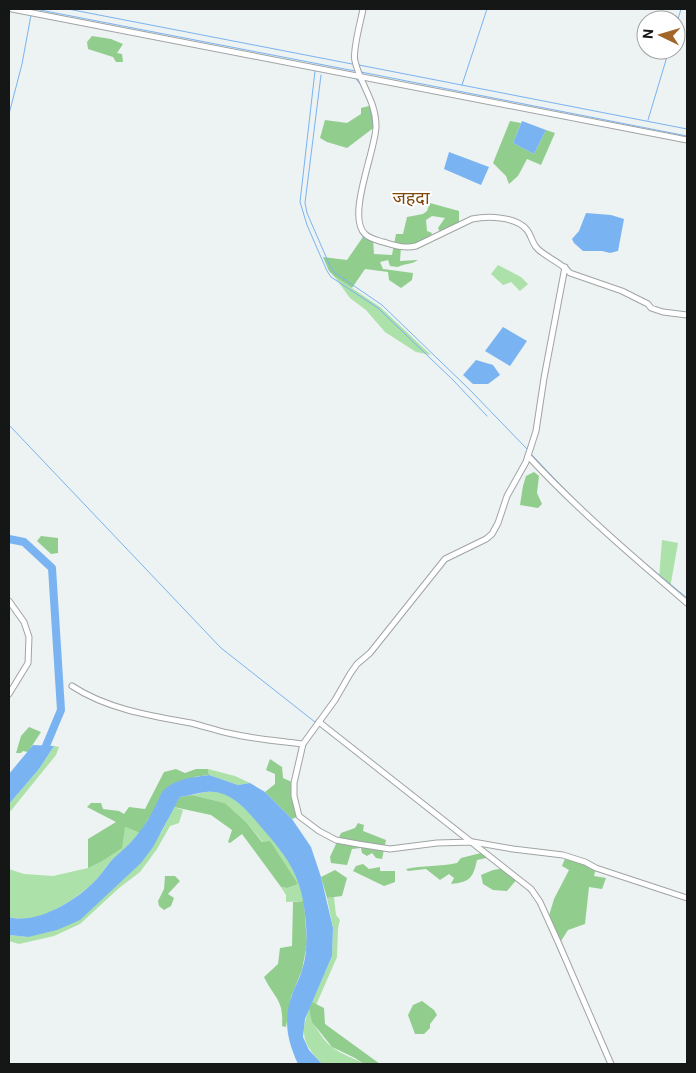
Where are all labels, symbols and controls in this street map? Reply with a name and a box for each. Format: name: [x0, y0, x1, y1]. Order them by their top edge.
north arrow: [636, 10, 686, 60]
text: N: [640, 28, 656, 39]
district label: जहदा: [392, 187, 430, 208]

